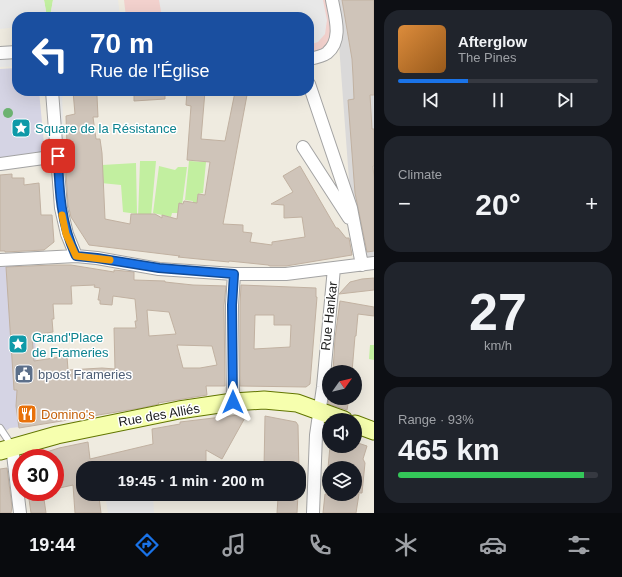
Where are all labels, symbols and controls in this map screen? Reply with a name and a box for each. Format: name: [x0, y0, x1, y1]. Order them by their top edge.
icon: left: [24, 28, 76, 80]
text: 70 m: [90, 28, 154, 59]
text: Afterglow: [458, 33, 527, 50]
text: The Pines: [458, 50, 517, 65]
text: Rue de l'Église: [90, 61, 210, 81]
icon: previous: [420, 89, 442, 111]
icon: pause: [487, 89, 509, 111]
icon: next: [554, 89, 576, 111]
place icon: Square de la Résistance: [10, 117, 32, 139]
place label: Square de la Résistance: [35, 121, 177, 136]
pin: [41, 139, 75, 173]
icon: arrive: [47, 145, 69, 167]
text: Climate: [398, 167, 442, 182]
text: 20°: [475, 188, 521, 221]
text: −: [398, 191, 411, 216]
text: +: [585, 191, 598, 216]
street label: Rue Hankar: [318, 280, 340, 351]
text: 27: [469, 283, 527, 341]
place label: Grand'Place de Frameries: [32, 330, 109, 360]
place icon: Grand'Place de Frameries: [7, 333, 29, 355]
text: km/h: [484, 338, 512, 353]
public building icon: bpost Frameries: [13, 363, 35, 385]
north arrow: [322, 365, 362, 405]
map controls: [322, 365, 362, 501]
place label: bpost Frameries: [38, 367, 132, 382]
position arrow: [212, 381, 254, 423]
street label: Rue des Alliés: [117, 400, 201, 430]
restaurant icon: Domino's: [16, 403, 38, 425]
place label: Domino's: [41, 407, 95, 422]
text: Range · 93%: [398, 412, 474, 427]
button: sound: [322, 413, 362, 453]
text: 465 km: [398, 433, 500, 466]
speed limit sign: 30: [12, 449, 64, 501]
button: layers: [322, 461, 362, 501]
text: 19:45 · 1 min · 200 m: [118, 472, 264, 489]
icon: directions: [133, 531, 161, 559]
icon: music: [220, 531, 248, 559]
icon: phone: [306, 531, 334, 559]
icon: climate: [392, 531, 420, 559]
icon: car: [479, 531, 507, 559]
icon: filters: [565, 531, 593, 559]
text: 19:44: [29, 535, 75, 555]

